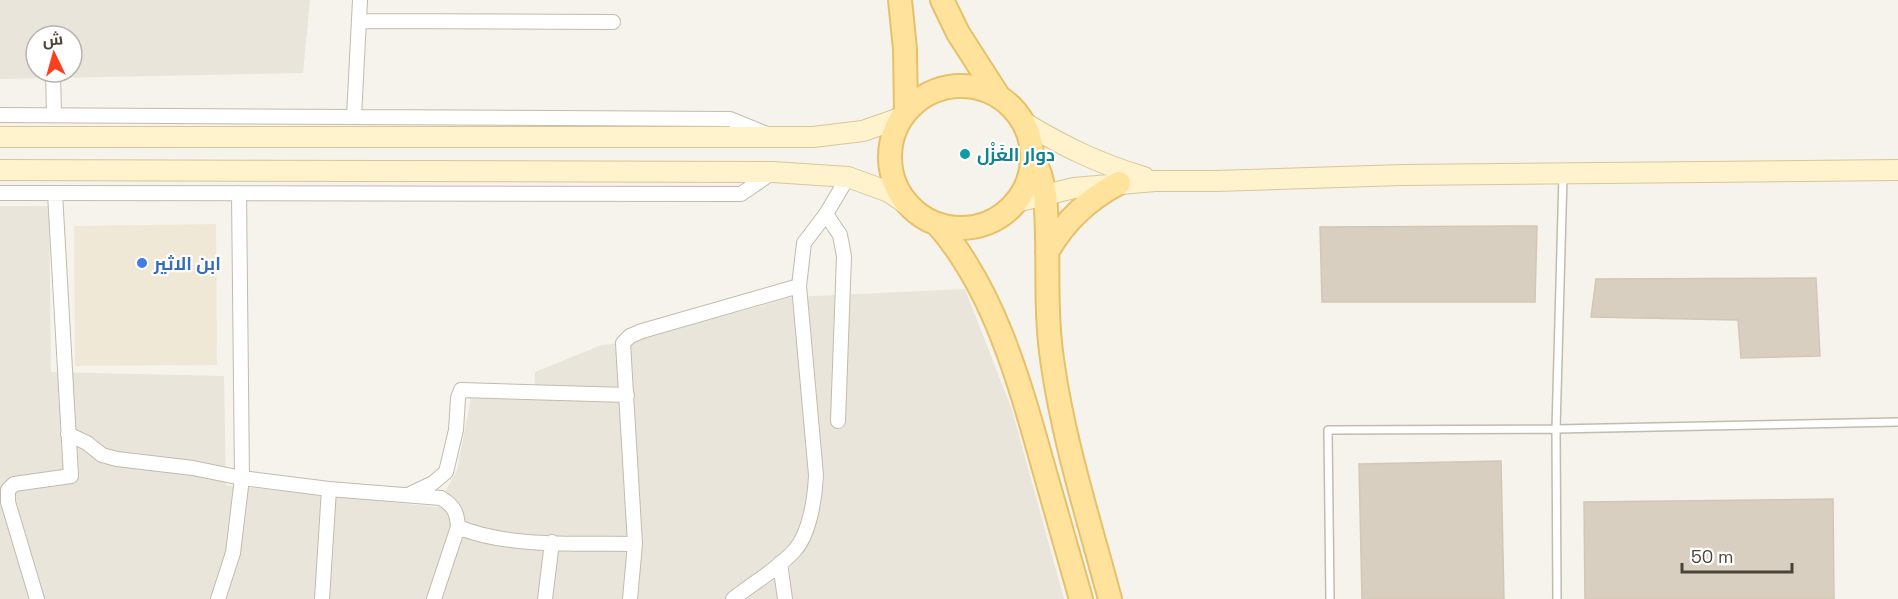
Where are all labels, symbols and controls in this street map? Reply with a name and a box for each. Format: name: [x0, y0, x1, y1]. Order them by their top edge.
north arrow: [24, 24, 84, 84]
text: ش: [42, 28, 64, 51]
place label: دوار الغَزْل: [977, 142, 1055, 166]
marker: دوار الغَزْل: [958, 147, 972, 161]
place label: ابن الاثير: [153, 252, 221, 275]
marker: ابن الاثير: [135, 256, 149, 270]
scale bar: [1682, 536, 1792, 574]
text: 50 m: [1691, 545, 1733, 568]

